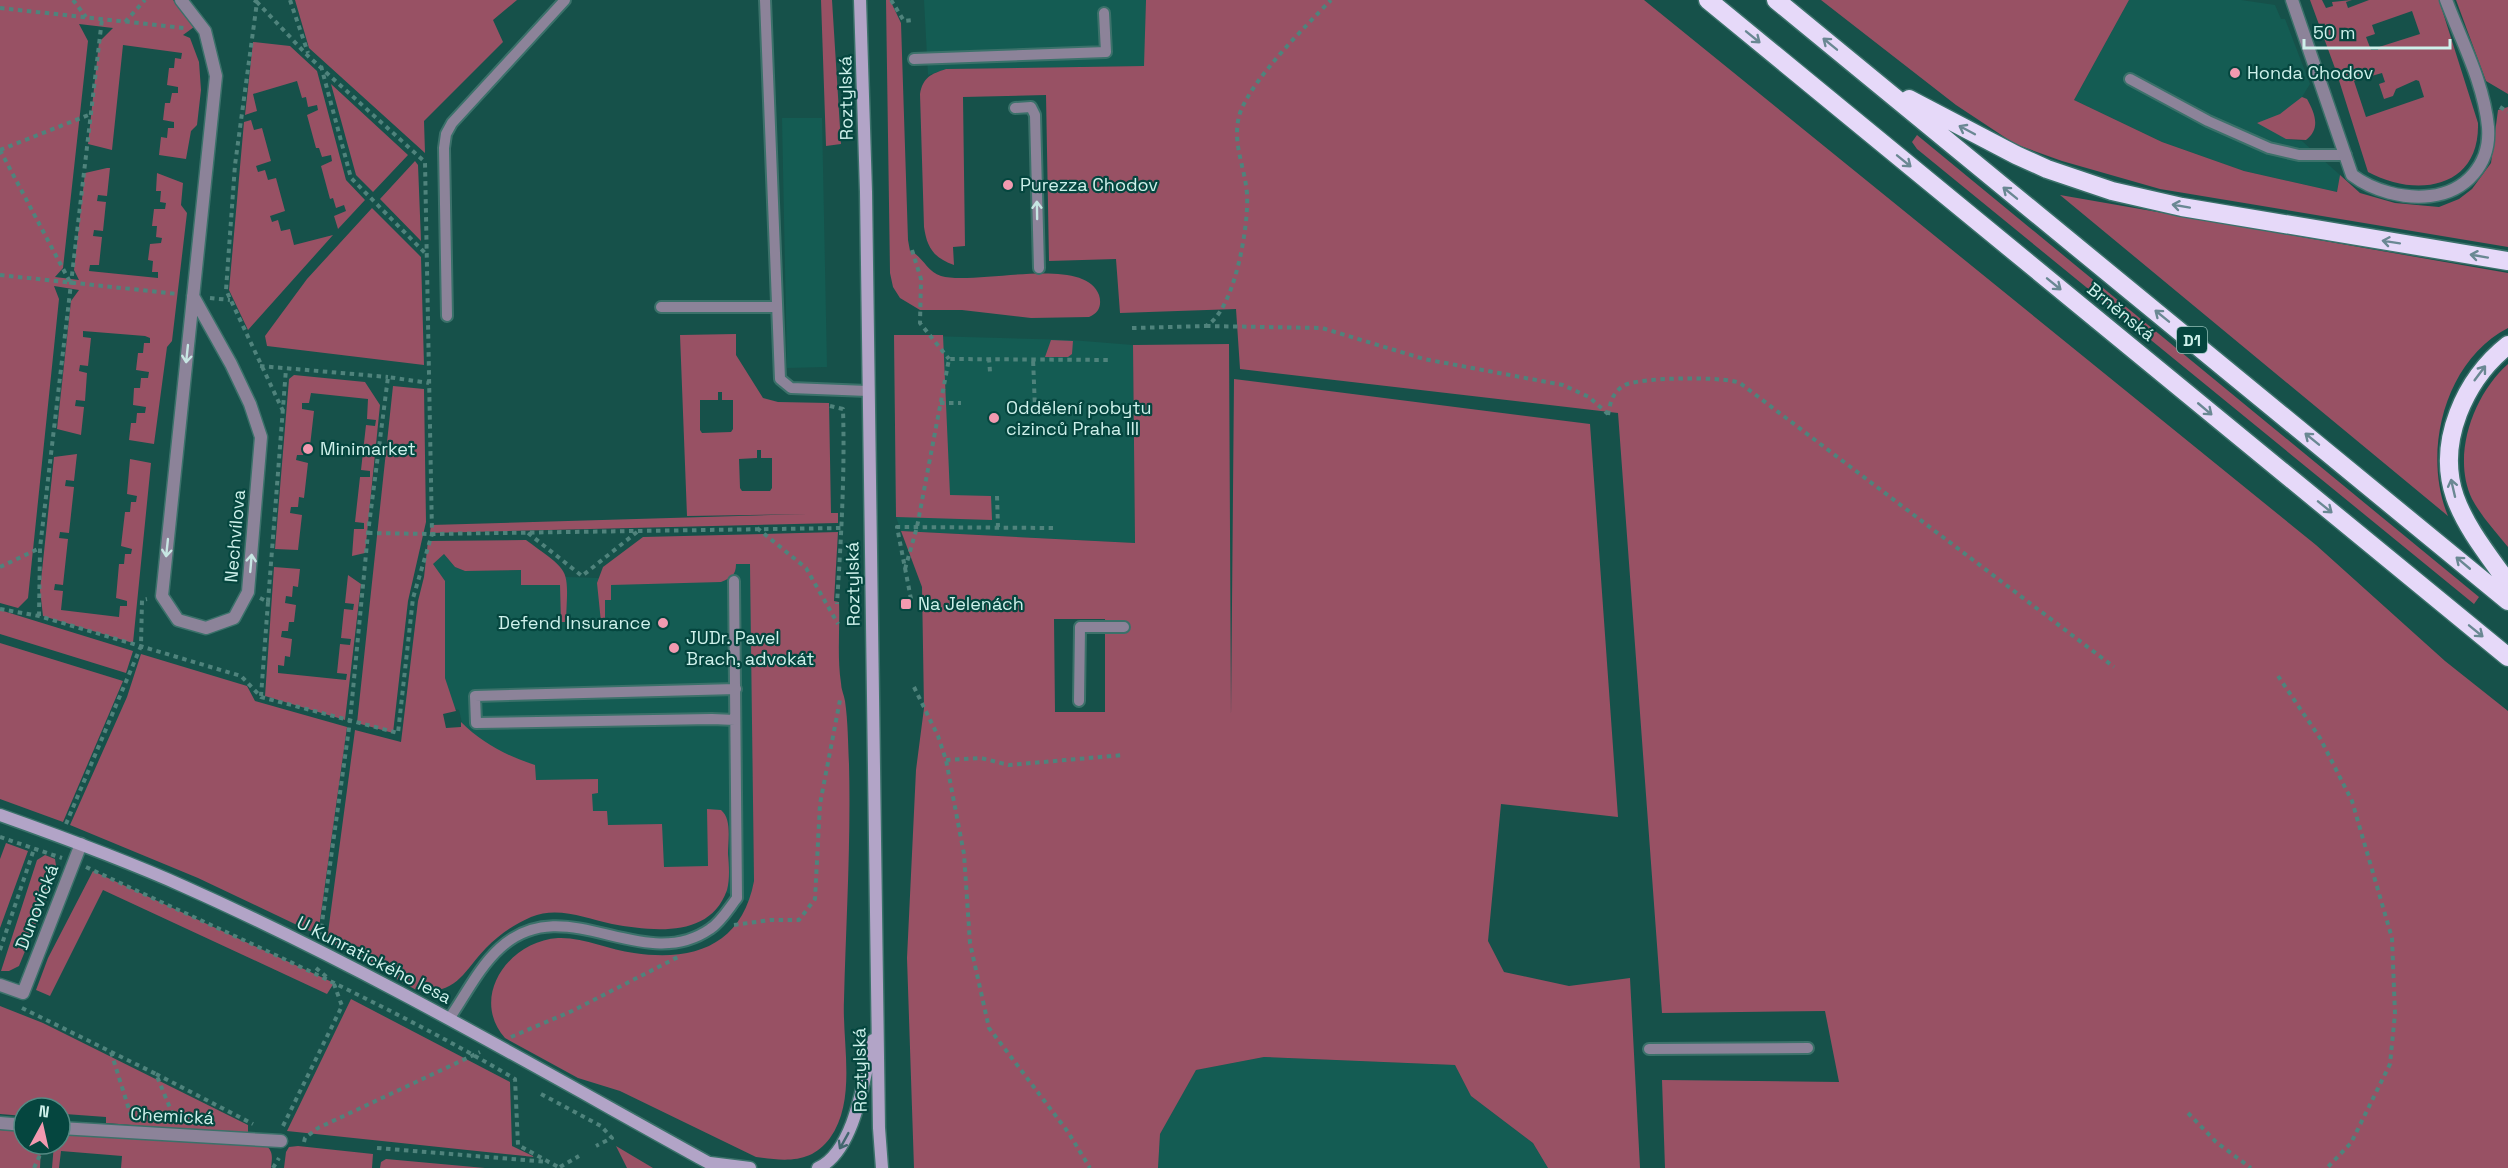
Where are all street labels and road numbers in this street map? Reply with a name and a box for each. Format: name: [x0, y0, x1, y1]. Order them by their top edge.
street label: Roztylská: [833, 56, 858, 140]
street label: Brněnská: [2083, 277, 2160, 346]
road number: D1: [2177, 327, 2207, 353]
street label: Nechvílova: [219, 489, 250, 583]
street label: Roztylská: [840, 542, 865, 626]
street label: Dunovická: [10, 861, 63, 953]
street label: U Kunratického lesa: [293, 911, 455, 1009]
street label: Roztylská: [847, 1028, 872, 1112]
street label: Chemická: [130, 1102, 214, 1129]

